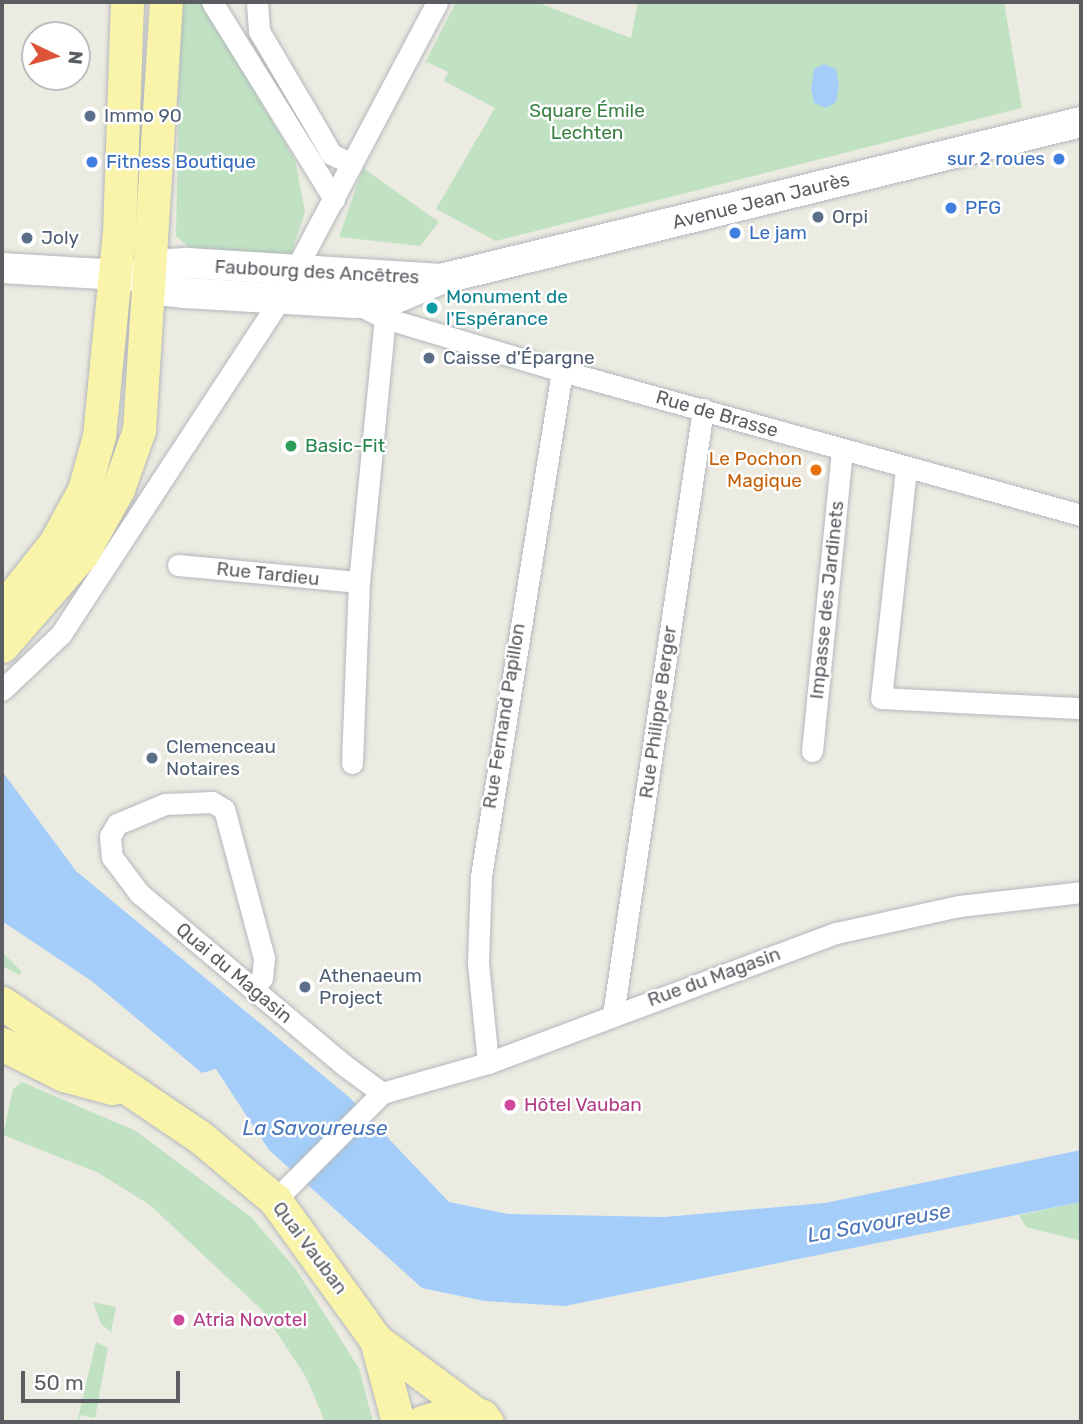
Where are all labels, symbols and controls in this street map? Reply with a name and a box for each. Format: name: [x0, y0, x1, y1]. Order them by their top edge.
north arrow: [21, 21, 91, 91]
text: N: [63, 50, 87, 66]
park label: Square Émile Lechten: [529, 100, 645, 144]
place label: Immo 90: [104, 105, 182, 127]
marker: Immo 90: [82, 108, 98, 124]
place label: sur 2 roues: [946, 148, 1045, 170]
place label: Fitness Boutique: [106, 151, 256, 173]
marker: sur 2 roues: [1051, 151, 1067, 167]
marker: Fitness Boutique: [84, 154, 100, 170]
street label: Avenue Jean Jaurès: [670, 168, 852, 234]
place label: PFG: [965, 197, 1001, 219]
marker: PFG: [943, 200, 959, 216]
place label: Orpi: [832, 206, 868, 228]
marker: Orpi: [810, 209, 826, 225]
place label: Le jam: [749, 222, 807, 244]
marker: Le jam: [727, 225, 743, 241]
place label: Joly: [41, 227, 79, 249]
marker: Joly: [19, 230, 35, 246]
street label: Faubourg des Ancêtres: [214, 255, 420, 289]
place label: Monument de l'Espérance: [446, 286, 568, 330]
marker: Monument de l'Espérance: [424, 300, 440, 316]
place label: Caisse d'Épargne: [443, 347, 595, 369]
marker: Caisse d'Épargne: [421, 350, 437, 366]
street label: Rue de Brasse: [653, 386, 781, 442]
place label: Basic-Fit: [305, 435, 385, 457]
marker: Basic-Fit: [283, 438, 299, 454]
place label: Le Pochon Magique: [709, 448, 802, 492]
marker: Le Pochon Magique: [808, 462, 824, 478]
street label: Impasse des Jardinets: [805, 500, 849, 700]
street label: Rue Tardieu: [215, 557, 321, 591]
street label: Rue Fernand Papillon: [478, 622, 530, 810]
street label: Rue Philippe Berger: [635, 624, 681, 800]
place label: Clemenceau Notaires: [166, 736, 276, 780]
marker: Clemenceau Notaires: [144, 750, 160, 766]
street label: Quai du Magasin: [171, 918, 297, 1028]
street label: Rue du Magasin: [644, 942, 784, 1012]
place label: Athenaeum Project: [319, 965, 422, 1009]
marker: Athenaeum Project: [297, 979, 313, 995]
place label: Hôtel Vauban: [524, 1094, 642, 1116]
marker: Hôtel Vauban: [502, 1097, 518, 1113]
water label: La Savoureuse: [242, 1115, 388, 1141]
street label: Quai Vauban: [268, 1197, 352, 1299]
water label: La Savoureuse: [805, 1198, 953, 1248]
place label: Atria Novotel: [193, 1309, 307, 1331]
marker: Atria Novotel: [171, 1312, 187, 1328]
scale bar: [24, 1358, 184, 1402]
text: 50 m: [34, 1370, 84, 1395]

